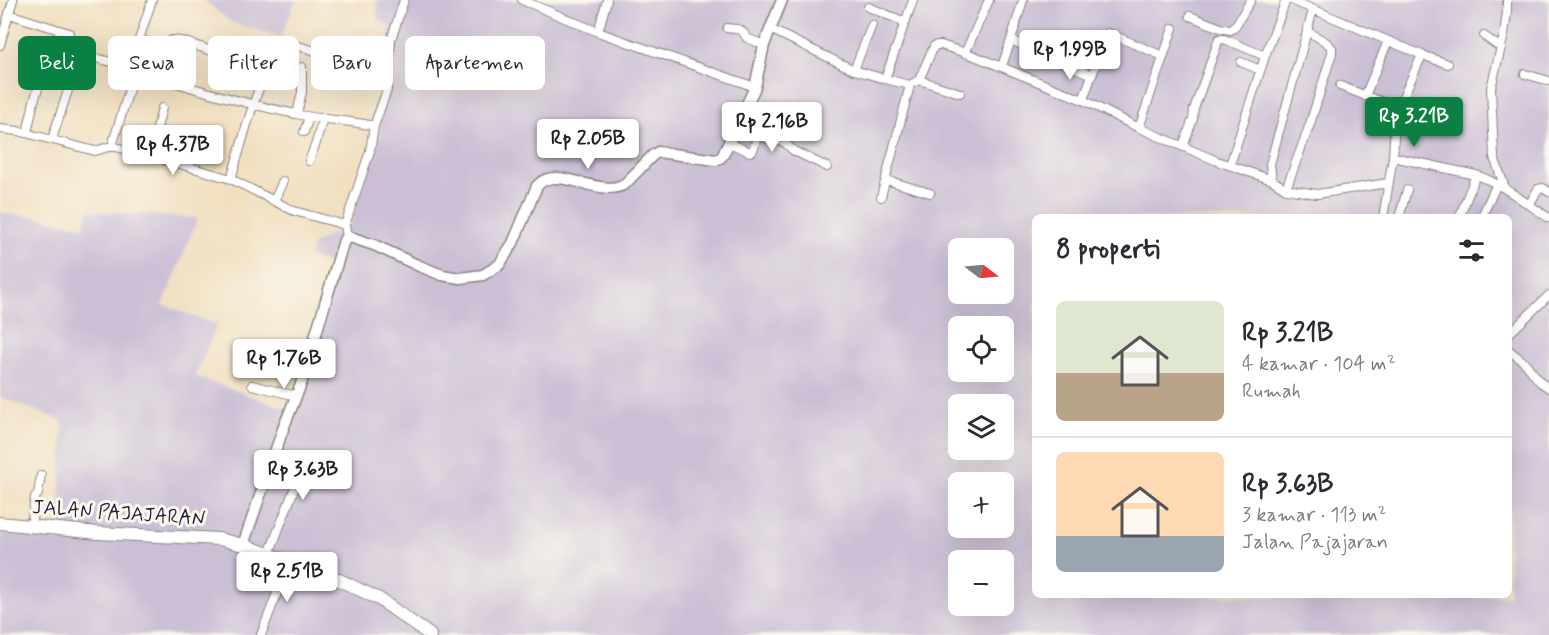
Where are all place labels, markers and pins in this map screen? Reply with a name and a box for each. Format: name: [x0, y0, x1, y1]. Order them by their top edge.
pin: Rp 1.99B: [1008, 30, 1132, 81]
pin: Rp 3.21B: [1352, 97, 1476, 148]
pin: Rp 2.16B: [710, 102, 834, 153]
pin: Rp 2.05B: [526, 119, 650, 170]
pin: Rp 4.37B: [111, 125, 235, 176]
pin: Rp 1.76B: [222, 339, 346, 390]
pin: Rp 3.63B: [241, 450, 365, 501]
pin: Rp 2.51B: [225, 552, 349, 603]

